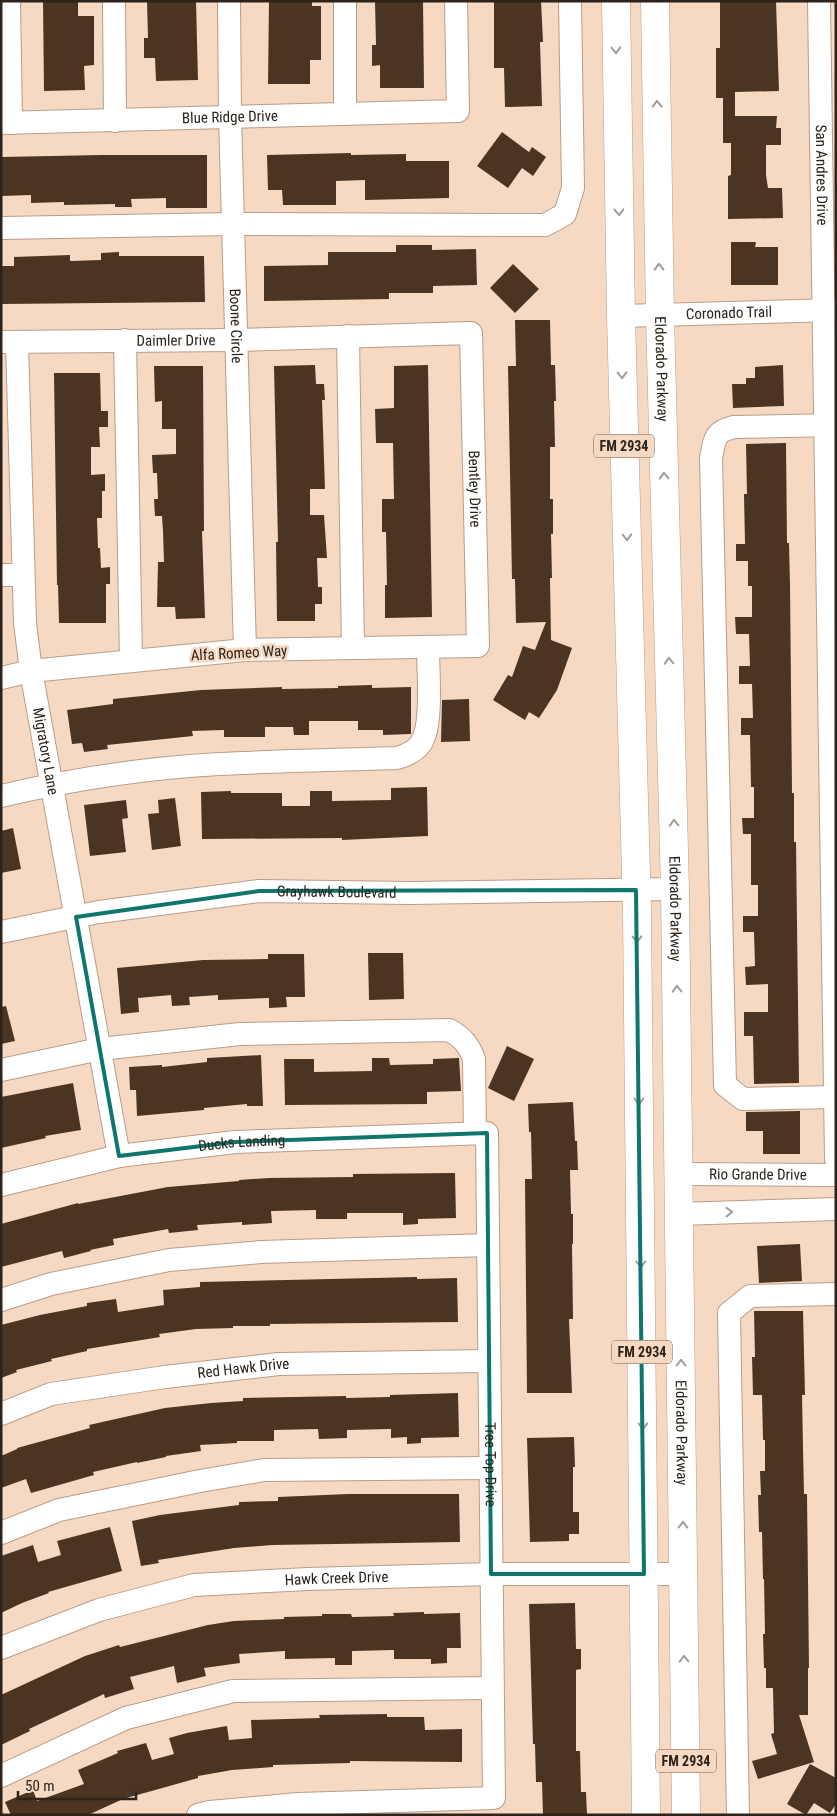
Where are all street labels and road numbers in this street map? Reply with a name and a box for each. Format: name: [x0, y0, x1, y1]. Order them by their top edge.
street label: Blue Ridge Drive: [182, 107, 278, 127]
street label: San Andres Drive: [812, 124, 831, 225]
street label: Boone Circle: [226, 288, 246, 364]
street label: Coronado Trail: [686, 303, 772, 323]
street label: Eldorado Parkway: [651, 316, 672, 422]
street label: Daimler Drive: [136, 331, 216, 350]
road number: FM 2934: [594, 434, 654, 458]
street label: Bentley Drive: [465, 450, 484, 528]
street label: Alfa Romeo Way: [190, 641, 288, 665]
street label: Migratory Lane: [29, 706, 62, 796]
street label: Eldorado Parkway: [665, 856, 685, 962]
street label: Grayhawk Boulevard: [277, 882, 397, 902]
street label: Ducks Landing: [197, 1131, 285, 1155]
street label: Rio Grande Drive: [709, 1165, 807, 1184]
road number: FM 2934: [612, 1340, 672, 1364]
street label: Red Hawk Drive: [196, 1355, 289, 1382]
street label: Eldorado Parkway: [672, 1380, 691, 1486]
street label: Tree Top Drive: [481, 1422, 500, 1507]
street label: Hawk Creek Drive: [284, 1568, 389, 1589]
road number: FM 2934: [656, 1750, 716, 1772]

